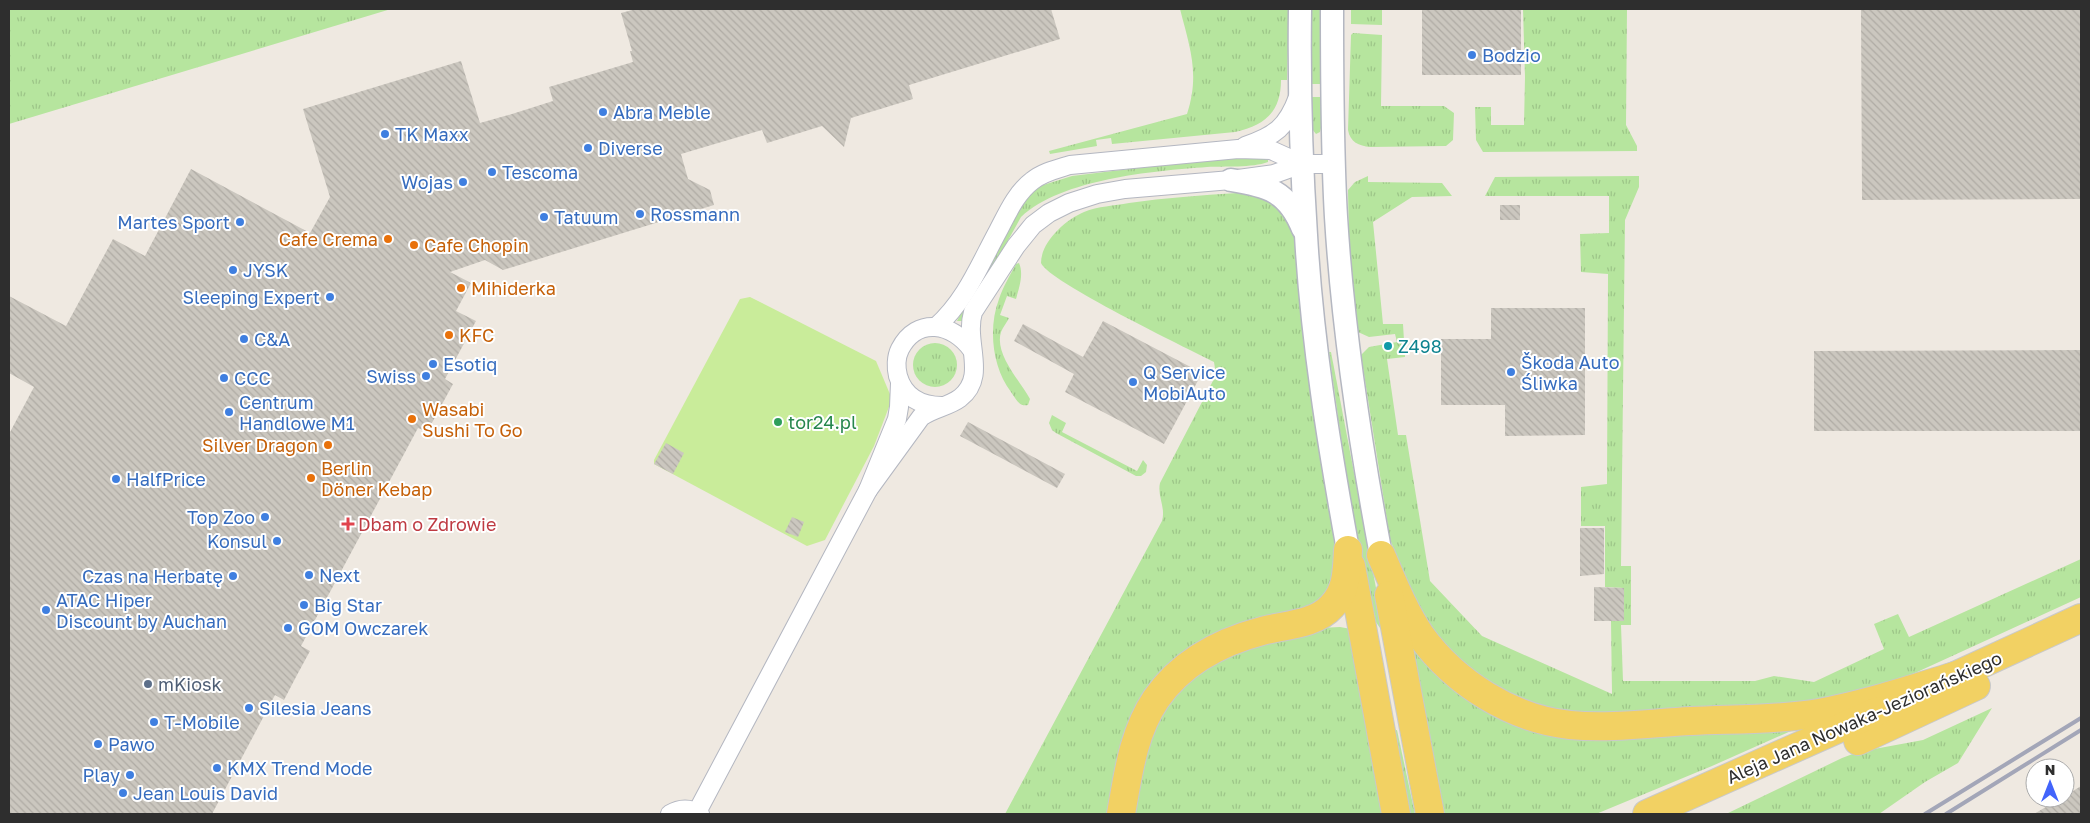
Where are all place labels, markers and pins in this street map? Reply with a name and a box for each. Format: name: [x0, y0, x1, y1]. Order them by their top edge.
place label: Bodzio: [1482, 44, 1541, 66]
marker: Bodzio: [1466, 49, 1478, 61]
place label: Abra Meble: [613, 101, 711, 123]
marker: Abra Meble: [597, 106, 609, 118]
place label: TK Maxx: [395, 123, 469, 145]
marker: TK Maxx: [379, 128, 391, 140]
place label: Diverse: [598, 137, 663, 159]
marker: Diverse: [582, 142, 594, 154]
place label: Tescoma: [502, 161, 578, 183]
marker: Tescoma: [486, 166, 498, 178]
place label: Wojas: [401, 171, 453, 193]
marker: Wojas: [457, 176, 469, 188]
place label: Rossmann: [650, 203, 740, 225]
place label: Tatuum: [554, 206, 618, 228]
marker: Rossmann: [634, 208, 646, 220]
place label: Martes Sport: [117, 211, 230, 233]
marker: Tatuum: [538, 211, 550, 223]
marker: Martes Sport: [234, 216, 246, 228]
place label: Cafe Crema: [279, 228, 378, 250]
marker: Cafe Crema: [382, 233, 394, 245]
place label: Cafe Chopin: [424, 234, 529, 256]
marker: Cafe Chopin: [408, 239, 420, 251]
place label: JYSK: [243, 259, 288, 281]
marker: JYSK: [227, 264, 239, 276]
place label: Mihiderka: [471, 277, 556, 299]
marker: Mihiderka: [455, 282, 467, 294]
place label: Sleeping Expert: [183, 286, 320, 308]
marker: Sleeping Expert: [324, 291, 336, 303]
place label: KFC: [459, 324, 494, 346]
place label: C&A: [254, 328, 290, 350]
marker: KFC: [443, 329, 455, 341]
marker: C&A: [238, 333, 250, 345]
place label: Z498: [1398, 335, 1442, 357]
marker: Z498: [1382, 340, 1394, 352]
place label: Škoda Auto Śliwka: [1521, 351, 1619, 394]
place label: Esotiq: [443, 353, 497, 375]
marker: Esotiq: [427, 358, 439, 370]
place label: Q Service MobiAuto: [1143, 361, 1226, 404]
place label: Swiss: [366, 365, 416, 387]
marker: Škoda Auto Śliwka: [1505, 366, 1517, 378]
place label: CCC: [234, 367, 271, 389]
marker: Swiss: [420, 370, 432, 382]
marker: CCC: [218, 372, 230, 384]
marker: Q Service MobiAuto: [1127, 376, 1139, 388]
place label: Centrum Handlowe M1: [239, 391, 355, 434]
place label: Wasabi Sushi To Go: [422, 398, 523, 441]
marker: Centrum Handlowe M1: [223, 406, 235, 418]
place label: tor24.pl: [788, 411, 857, 433]
marker: Wasabi Sushi To Go: [406, 413, 418, 425]
marker: tor24.pl: [772, 416, 784, 428]
place label: Silver Dragon: [202, 434, 318, 456]
marker: Silver Dragon: [322, 439, 334, 451]
place label: Berlin Döner Kebap: [321, 457, 432, 500]
place label: HalfPrice: [126, 468, 206, 490]
marker: Berlin Döner Kebap: [305, 472, 317, 484]
marker: HalfPrice: [110, 473, 122, 485]
place label: Top Zoo: [187, 506, 255, 528]
marker: Top Zoo: [259, 511, 271, 523]
place label: Dbam o Zdrowie: [358, 513, 496, 535]
marker: Dbam o Zdrowie: [342, 518, 354, 530]
place label: Konsul: [207, 530, 267, 552]
marker: Konsul: [271, 535, 283, 547]
place label: Next: [319, 564, 360, 586]
place label: Czas na Herbatę: [82, 565, 223, 587]
marker: Next: [303, 569, 315, 581]
marker: Czas na Herbatę: [227, 570, 239, 582]
place label: ATAC Hiper Discount by Auchan: [56, 589, 227, 632]
place label: Big Star: [314, 594, 382, 616]
marker: Big Star: [298, 599, 310, 611]
marker: ATAC Hiper Discount by Auchan: [40, 604, 52, 616]
place label: GOM Owczarek: [298, 617, 428, 639]
marker: GOM Owczarek: [282, 622, 294, 634]
place label: mKiosk: [158, 673, 222, 695]
marker: mKiosk: [142, 678, 154, 690]
place label: Silesia Jeans: [259, 697, 372, 719]
marker: Silesia Jeans: [243, 702, 255, 714]
place label: T-Mobile: [164, 711, 240, 733]
marker: T-Mobile: [148, 716, 160, 728]
place label: Pawo: [108, 733, 155, 755]
marker: Pawo: [92, 738, 104, 750]
place label: KMX Trend Mode: [227, 757, 373, 779]
marker: KMX Trend Mode: [211, 762, 223, 774]
place label: Play: [83, 764, 120, 786]
marker: Play: [124, 769, 136, 781]
place label: Jean Louis David: [133, 782, 278, 804]
marker: Jean Louis David: [117, 787, 129, 799]

